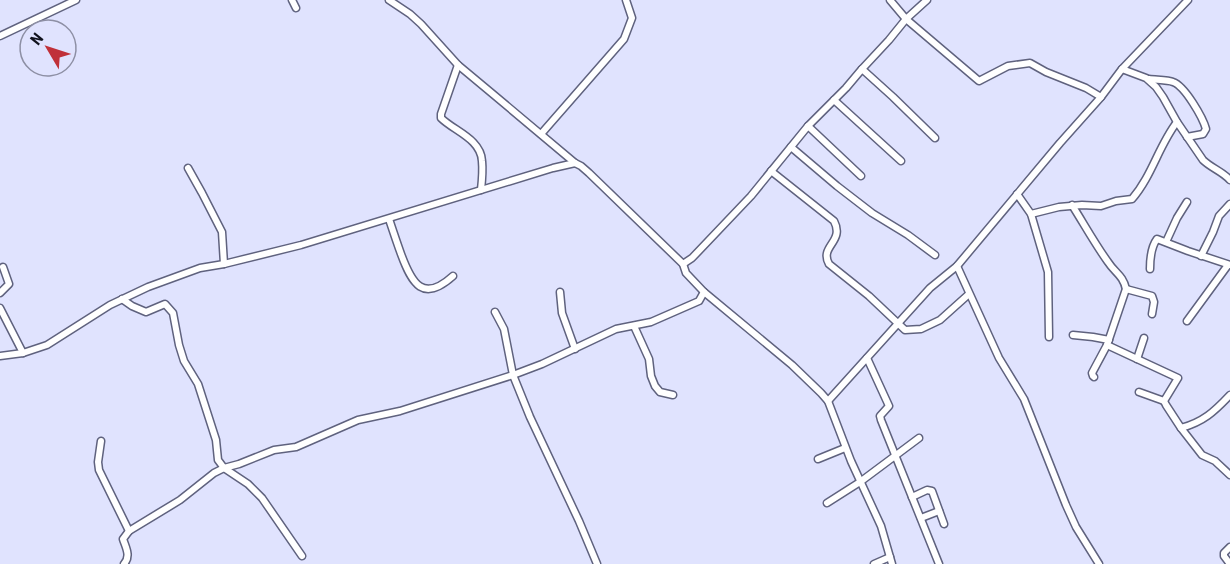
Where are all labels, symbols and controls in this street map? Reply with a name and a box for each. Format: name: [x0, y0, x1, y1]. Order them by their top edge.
north arrow: [18, 18, 78, 78]
text: N: [26, 29, 47, 49]

